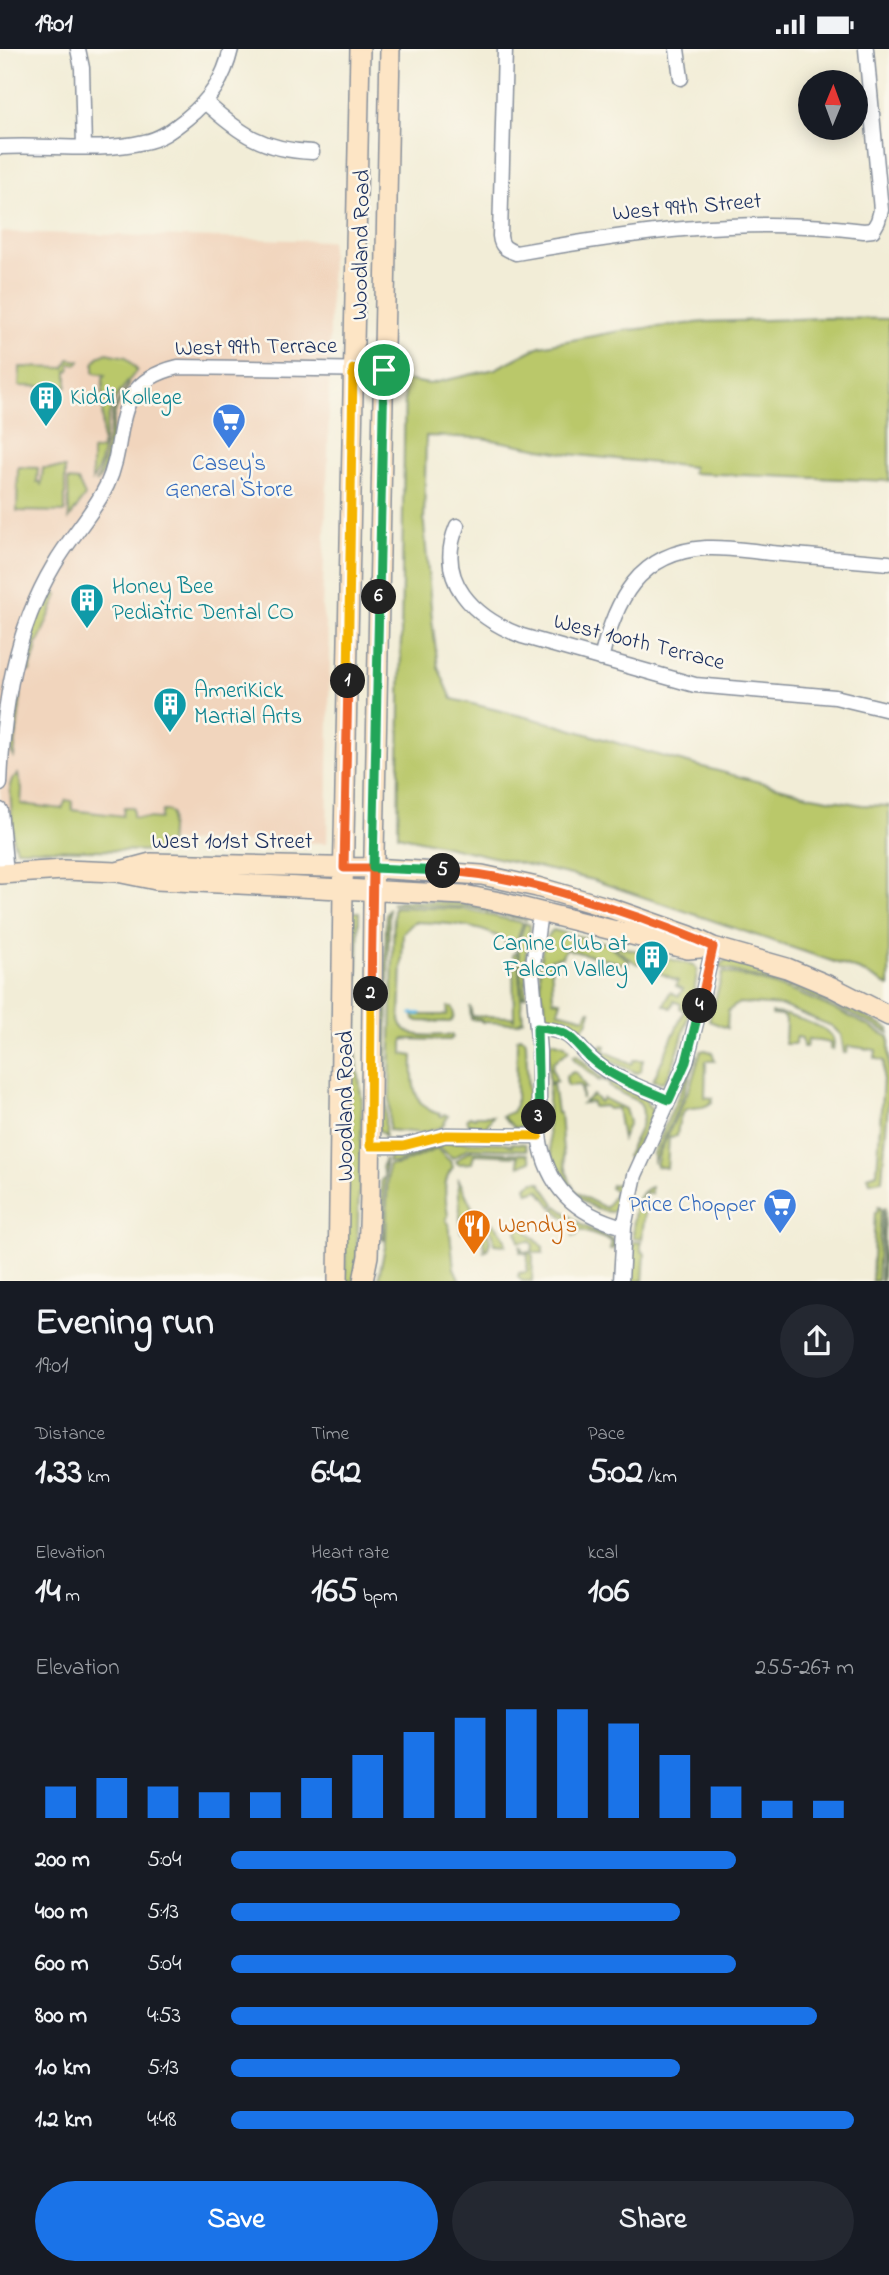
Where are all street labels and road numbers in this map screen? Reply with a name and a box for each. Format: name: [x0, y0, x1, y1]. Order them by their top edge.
street label: Woodland Road: [344, 169, 380, 321]
street label: West 99th Street: [611, 185, 763, 231]
street label: West 99th Terrace: [175, 330, 338, 366]
street label: West 100th Terrace: [550, 606, 729, 680]
street label: West 101st Street: [151, 826, 313, 859]
street label: Woodland Road: [330, 1030, 363, 1182]

